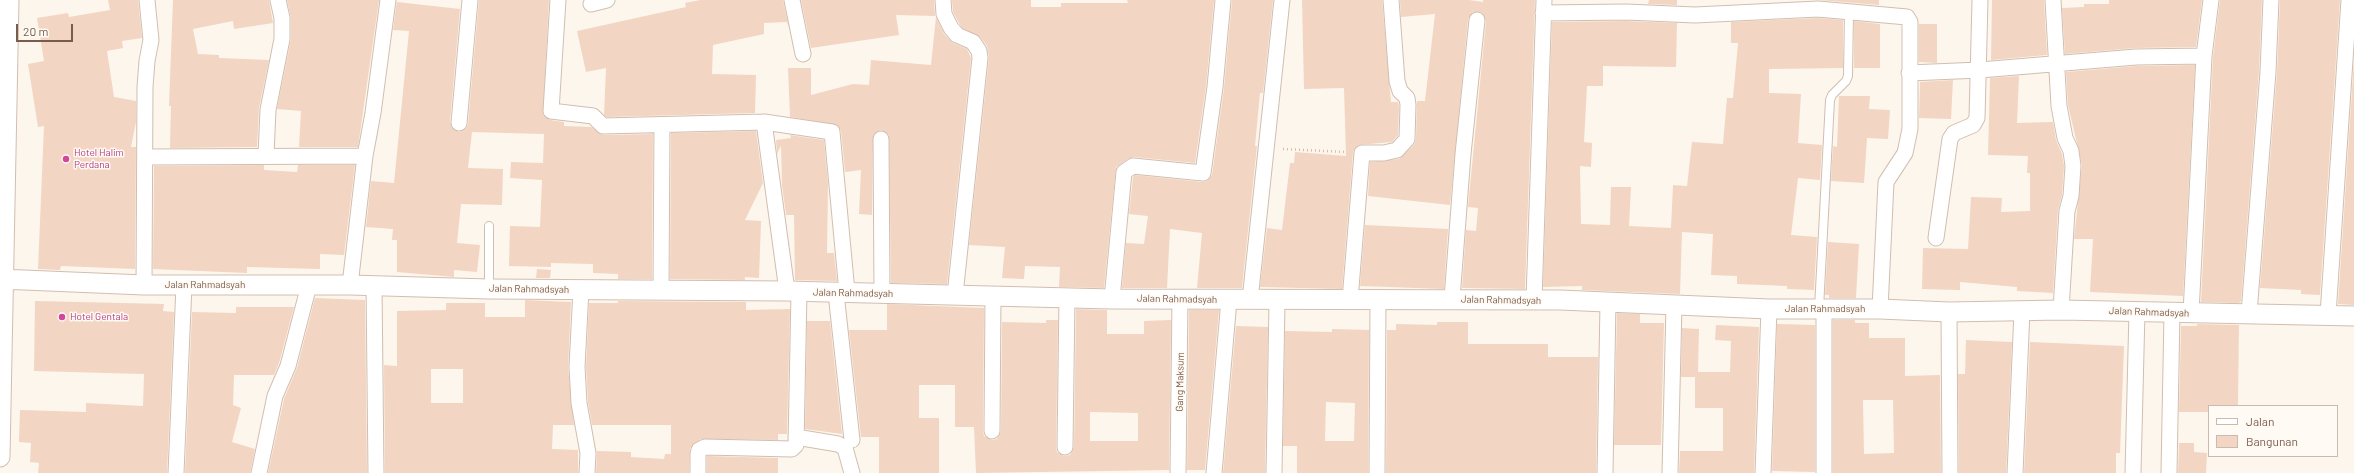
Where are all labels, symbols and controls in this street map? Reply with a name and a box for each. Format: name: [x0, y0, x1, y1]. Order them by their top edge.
scale bar: [18, 16, 75, 42]
text: 20 m: [23, 24, 49, 38]
place label: Hotel Halim Perdana: [74, 147, 124, 170]
marker: Hotel Halim Perdana: [61, 154, 71, 164]
street label: Jalan Rahmadsyah: [165, 279, 245, 291]
street label: Jalan Rahmadsyah: [489, 282, 569, 296]
street label: Jalan Rahmadsyah: [813, 286, 893, 300]
street label: Jalan Rahmadsyah: [1137, 292, 1217, 306]
street label: Jalan Rahmadsyah: [1461, 293, 1541, 307]
street label: Jalan Rahmadsyah: [1785, 303, 1865, 315]
street label: Jalan Rahmadsyah: [2108, 305, 2190, 319]
place label: Hotel Gentala: [70, 311, 128, 323]
marker: Hotel Gentala: [57, 312, 67, 322]
street label: Gang Maksum: [1173, 352, 1187, 412]
legend: [2208, 405, 2338, 457]
text: Jalan: [2246, 414, 2274, 428]
text: Bangunan: [2246, 434, 2298, 448]

